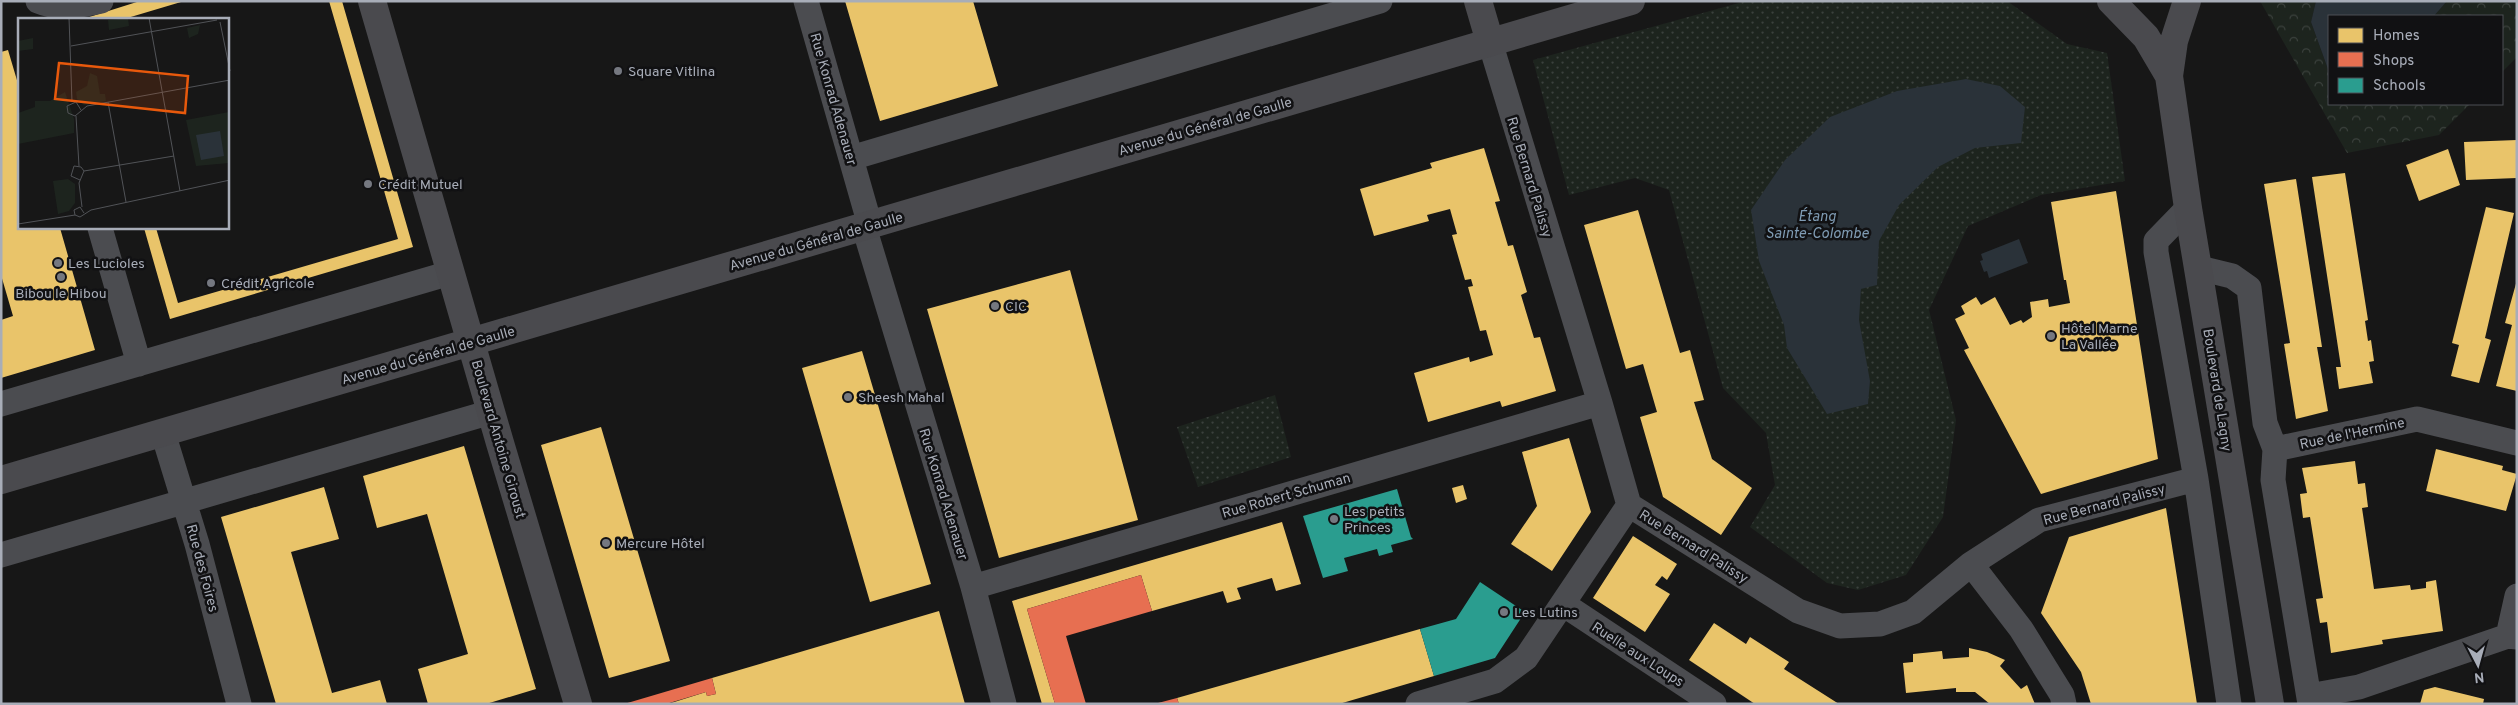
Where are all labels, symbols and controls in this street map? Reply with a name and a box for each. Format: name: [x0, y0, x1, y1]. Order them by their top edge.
legend: [2328, 15, 2503, 105]
inset map: [18, 18, 229, 229]
text: Homes: [2373, 27, 2420, 46]
street label: Rue Konrad Adenauer: [806, 31, 860, 168]
text: Shops: [2373, 52, 2414, 71]
place label: Square Vitlina: [628, 64, 715, 81]
marker: Square Vitlina: [612, 65, 624, 77]
text: Schools: [2373, 77, 2426, 96]
street label: Avenue du Général de Gaulle: [1117, 94, 1294, 160]
street label: Rue Bernard Palissy: [1502, 115, 1555, 240]
place label: Crédit Mutuel: [378, 177, 463, 194]
marker: Crédit Mutuel: [362, 178, 374, 190]
water label: Étang Sainte-Colombe: [1765, 207, 1869, 244]
street label: Avenue du Général de Gaulle: [728, 209, 905, 275]
place label: Les Lucioles: [68, 256, 145, 273]
marker: Les Lucioles: [52, 257, 64, 269]
marker: Bibou le Hibou: [55, 271, 67, 283]
place label: Crédit Agricole: [221, 276, 315, 293]
marker: Crédit Agricole: [205, 277, 217, 289]
place label: Bibou le Hibou: [15, 286, 107, 303]
place label: CIC: [1005, 299, 1027, 316]
marker: CIC: [989, 300, 1001, 312]
place label: Hôtel Marne La Vallée: [2061, 321, 2138, 354]
street label: Avenue du Général de Gaulle: [340, 323, 517, 389]
street label: Boulevard de Lagny: [2198, 328, 2235, 453]
marker: Hôtel Marne La Vallée: [2045, 330, 2057, 342]
street label: Boulevard Antoine Giroust: [467, 358, 528, 521]
place label: Sheesh Mahal: [858, 390, 945, 407]
marker: Sheesh Mahal: [842, 391, 854, 403]
street label: Rue de l'Hermine: [2298, 415, 2406, 454]
street label: Rue Konrad Adenauer: [914, 426, 971, 563]
street label: Rue Robert Schuman: [1220, 470, 1353, 523]
street label: Rue Bernard Palissy: [2042, 481, 2167, 530]
place label: Les petits Princes: [1344, 504, 1405, 537]
street label: Rue Bernard Palissy: [1636, 507, 1751, 588]
marker: Les petits Princes: [1328, 513, 1340, 525]
street label: Rue des Foires: [182, 523, 221, 614]
place label: Mercure Hôtel: [616, 536, 705, 553]
marker: Mercure Hôtel: [600, 537, 612, 549]
place label: Les Lutins: [1514, 605, 1578, 622]
marker: Les Lutins: [1498, 606, 1510, 618]
street label: Ruelle aux Loups: [1588, 619, 1686, 691]
north arrow: [2453, 640, 2503, 690]
text: N: [2473, 667, 2485, 685]

